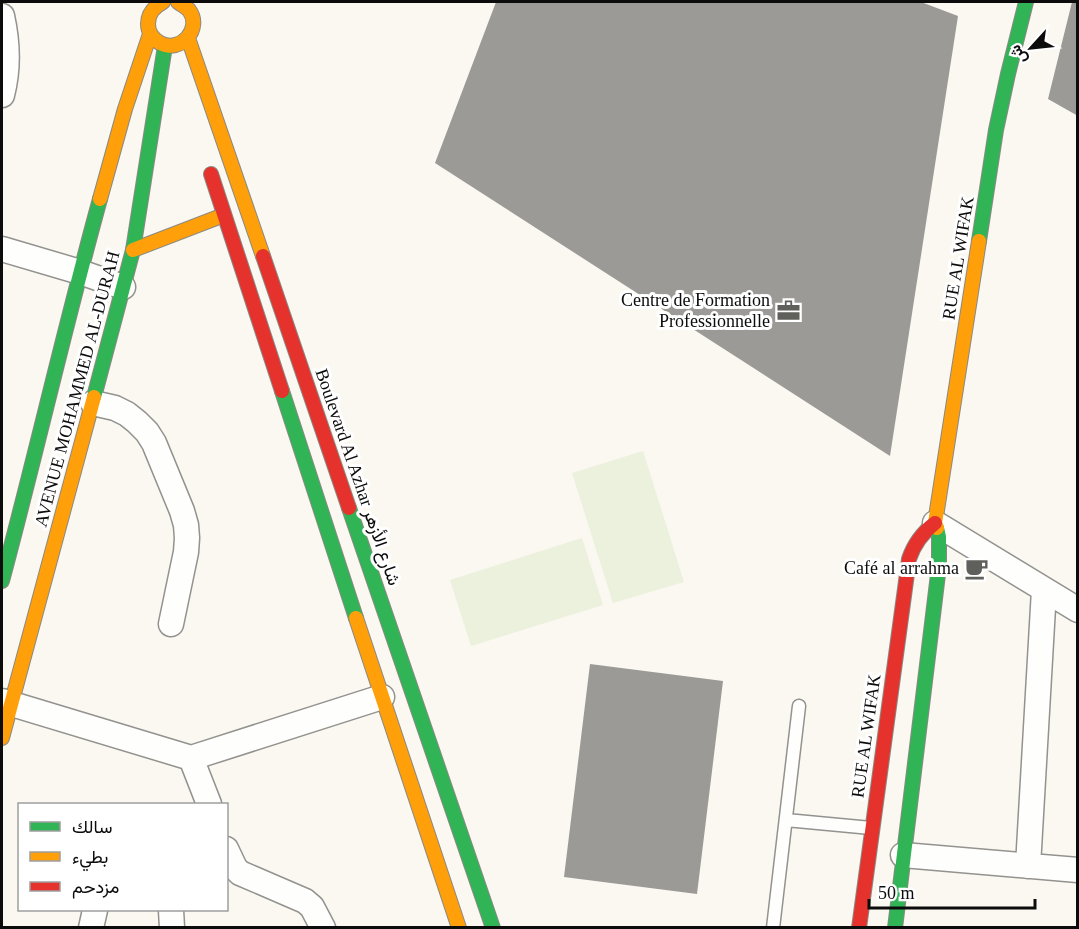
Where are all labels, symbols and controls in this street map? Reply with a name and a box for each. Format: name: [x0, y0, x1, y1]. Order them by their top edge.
north arrow: [1001, 18, 1061, 78]
text: ش: [1006, 42, 1031, 67]
street label: RUE AL WIFAK: [938, 195, 978, 321]
street label: AVENUE MOHAMMED AL-DURAH: [31, 249, 123, 529]
place label: Centre de Formation Professionnelle: [621, 290, 770, 331]
office icon: Centre de Formation Professionnelle: [775, 297, 801, 323]
street label: Boulevard Al Azhar شارع الأزهر: [310, 366, 405, 589]
cafe icon: Café al arrahma: [964, 555, 990, 581]
place label: Café al arrahma: [844, 558, 959, 578]
street label: RUE AL WIFAK: [847, 673, 885, 799]
legend: [18, 803, 228, 911]
text: سالك: [72, 817, 112, 837]
text: بطيء: [72, 847, 108, 872]
scale bar: [869, 872, 1036, 910]
text: مزدحم: [72, 877, 119, 899]
text: 50 m: [878, 883, 915, 903]

